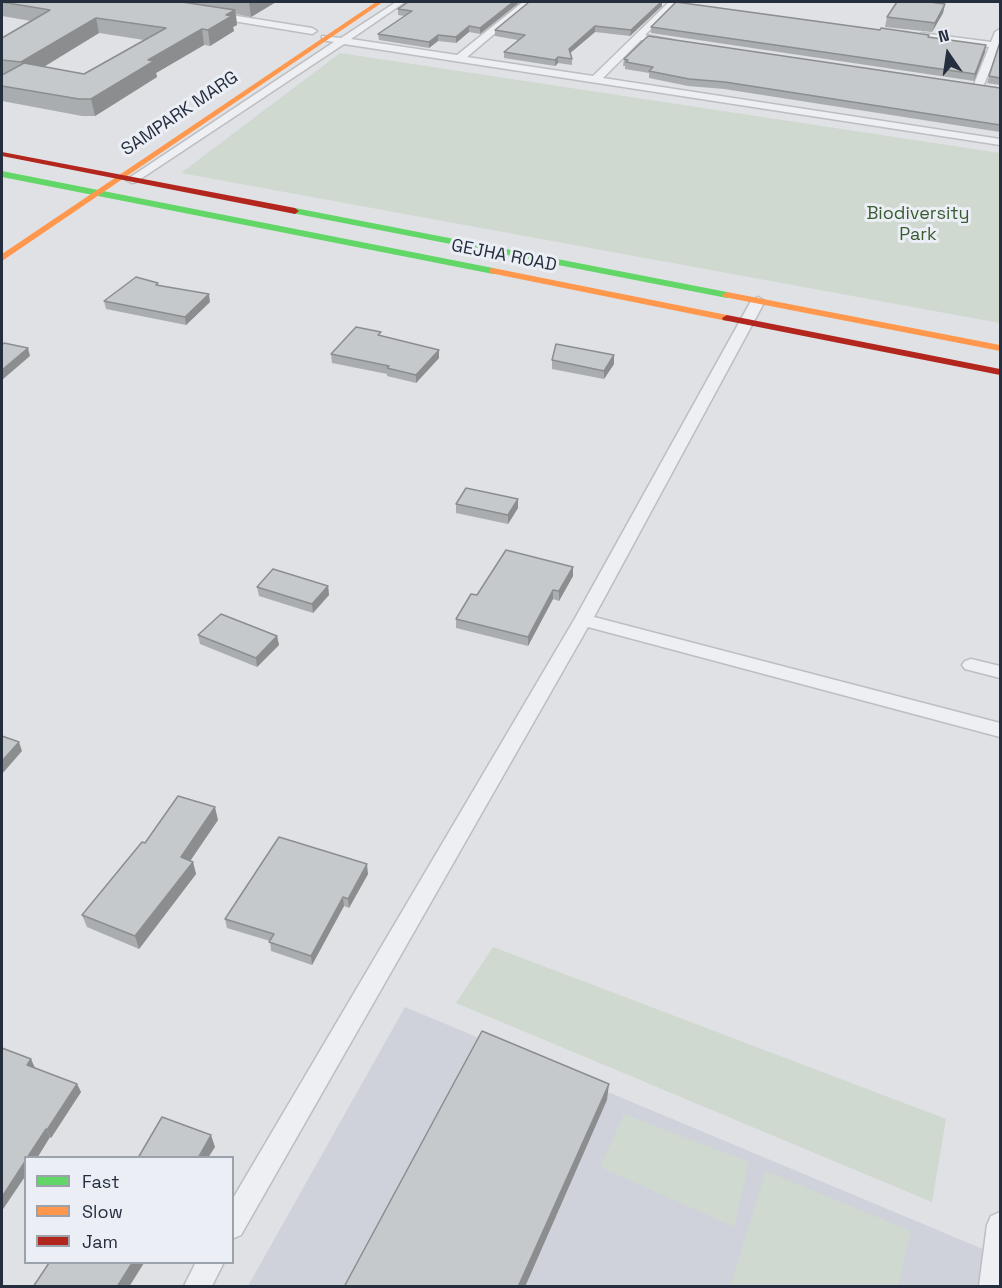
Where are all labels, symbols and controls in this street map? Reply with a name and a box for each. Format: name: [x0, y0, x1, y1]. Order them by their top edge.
north arrow: [918, 24, 978, 84]
text: N: [936, 25, 951, 47]
street label: SAMPARK MARG: [118, 67, 242, 161]
park label: Biodiversity Park: [866, 203, 970, 246]
street label: GEJHA ROAD: [449, 235, 559, 277]
legend: [24, 1156, 234, 1264]
text: Fast: [82, 1170, 119, 1193]
text: Slow: [82, 1200, 123, 1223]
text: Jam: [82, 1230, 118, 1253]

